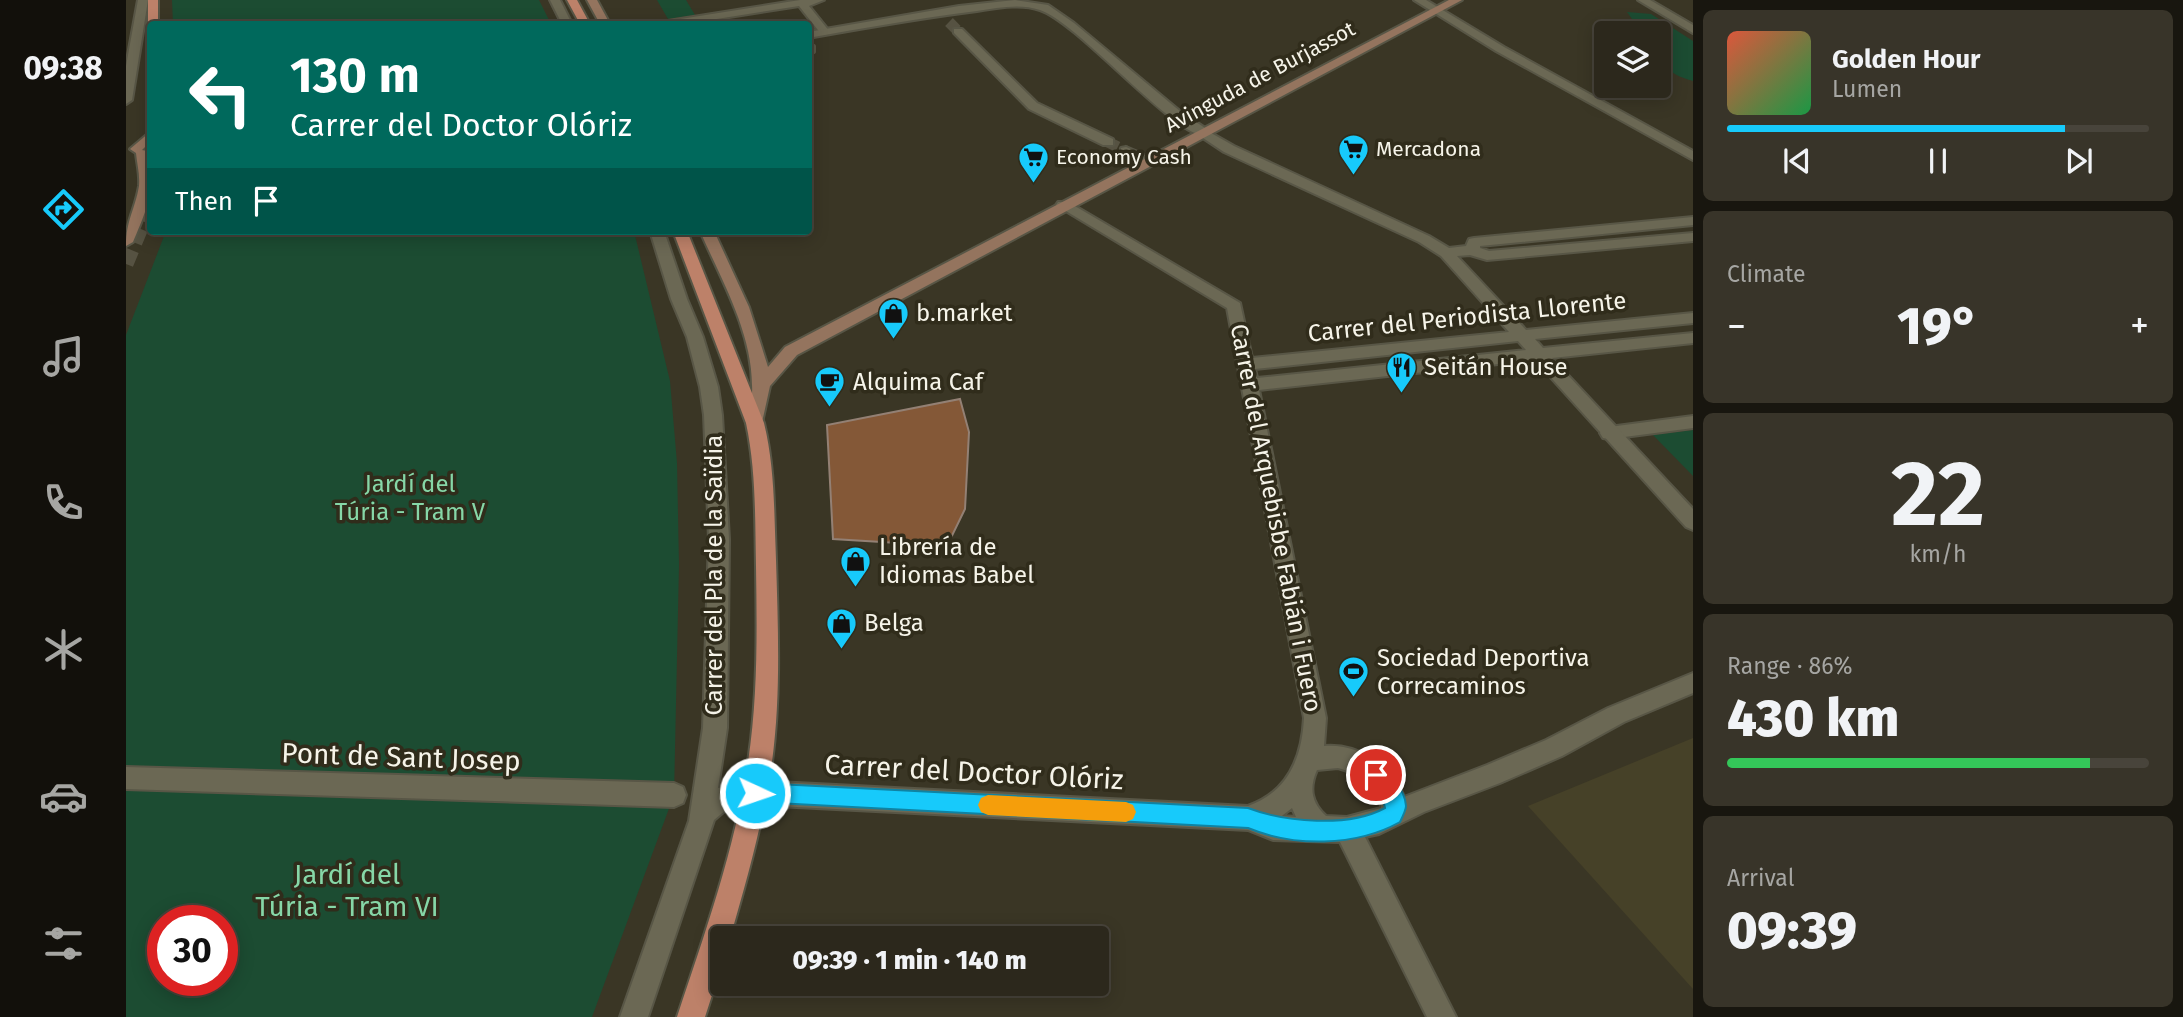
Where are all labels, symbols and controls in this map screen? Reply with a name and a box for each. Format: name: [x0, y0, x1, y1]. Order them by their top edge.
street label: Avinguda de Burjassot: [1160, 16, 1360, 138]
map controls: [1594, 21, 1671, 98]
button: layers: [1594, 21, 1671, 98]
text: Golden Hour: [1832, 44, 1980, 75]
text: 130 m: [290, 46, 420, 105]
text: 09:38: [23, 49, 103, 87]
icon: left: [175, 49, 266, 140]
text: Lumen: [1832, 75, 1902, 103]
text: Carrer del Doctor Olóriz: [290, 106, 632, 144]
supermarket icon: Mercadona: [1336, 132, 1370, 176]
place label: Mercadona: [1376, 136, 1481, 162]
supermarket icon: Economy Cash: [1016, 140, 1050, 184]
icon: previous: [1778, 142, 1816, 180]
icon: pause: [1919, 142, 1957, 180]
icon: next: [2060, 142, 2098, 180]
place label: Economy Cash: [1056, 144, 1192, 170]
icon: arrive: [247, 182, 285, 220]
icon: directions: [39, 185, 88, 234]
text: Then: [175, 186, 233, 217]
text: Climate: [1727, 260, 1806, 288]
street label: Carrer del Periodista Llorente: [1306, 286, 1628, 348]
text: 19°: [1897, 295, 1979, 358]
shop icon: b.market: [876, 296, 910, 340]
place label: b.market: [916, 299, 1013, 327]
text: −: [1727, 303, 1746, 349]
text: +: [2130, 303, 2149, 349]
street label: Carrer del Arquebisbe Fabián i Fuero: [1225, 322, 1327, 714]
icon: music: [39, 332, 88, 381]
restaurant icon: Seitán House: [1384, 350, 1418, 394]
place label: Seitán House: [1424, 353, 1568, 381]
cafe icon: Alquima Caf: [813, 365, 847, 409]
place label: Alquima Caf: [853, 368, 985, 396]
street label: Carrer del Pla de la Saïdia: [700, 435, 728, 715]
text: 22: [1891, 440, 1985, 549]
park label: Jardí del Túria - Tram V: [335, 470, 486, 526]
icon: phone: [39, 478, 88, 527]
place label: Librería de Idiomas Babel: [879, 533, 1034, 589]
text: km/h: [1910, 540, 1966, 568]
shop icon: Librería de Idiomas Babel: [839, 544, 873, 588]
shop icon: Belga: [824, 606, 858, 650]
place label: Belga: [864, 609, 924, 637]
icon: climate: [39, 625, 88, 674]
place label: Sociedad Deportiva Correcaminos: [1377, 644, 1590, 700]
text: Range · 86%: [1727, 652, 1852, 680]
sports icon: Sociedad Deportiva Correcaminos: [1337, 655, 1371, 699]
text: 430 km: [1727, 687, 1899, 750]
street label: Pont de Sant Josep: [281, 736, 521, 778]
pin: [1346, 745, 1406, 805]
street label: Carrer del Doctor Olóriz: [824, 748, 1124, 796]
position arrow: [718, 756, 792, 830]
icon: arrive: [1357, 756, 1395, 794]
icon: car: [39, 772, 88, 821]
park label: Jardí del Túria - Tram VI: [255, 858, 439, 923]
text: Arrival: [1727, 864, 1794, 892]
text: 09:39: [1727, 899, 1857, 962]
speed limit sign: 30: [147, 905, 238, 996]
icon: filters: [39, 919, 88, 968]
text: 09:39 · 1 min · 140 m: [792, 945, 1027, 976]

